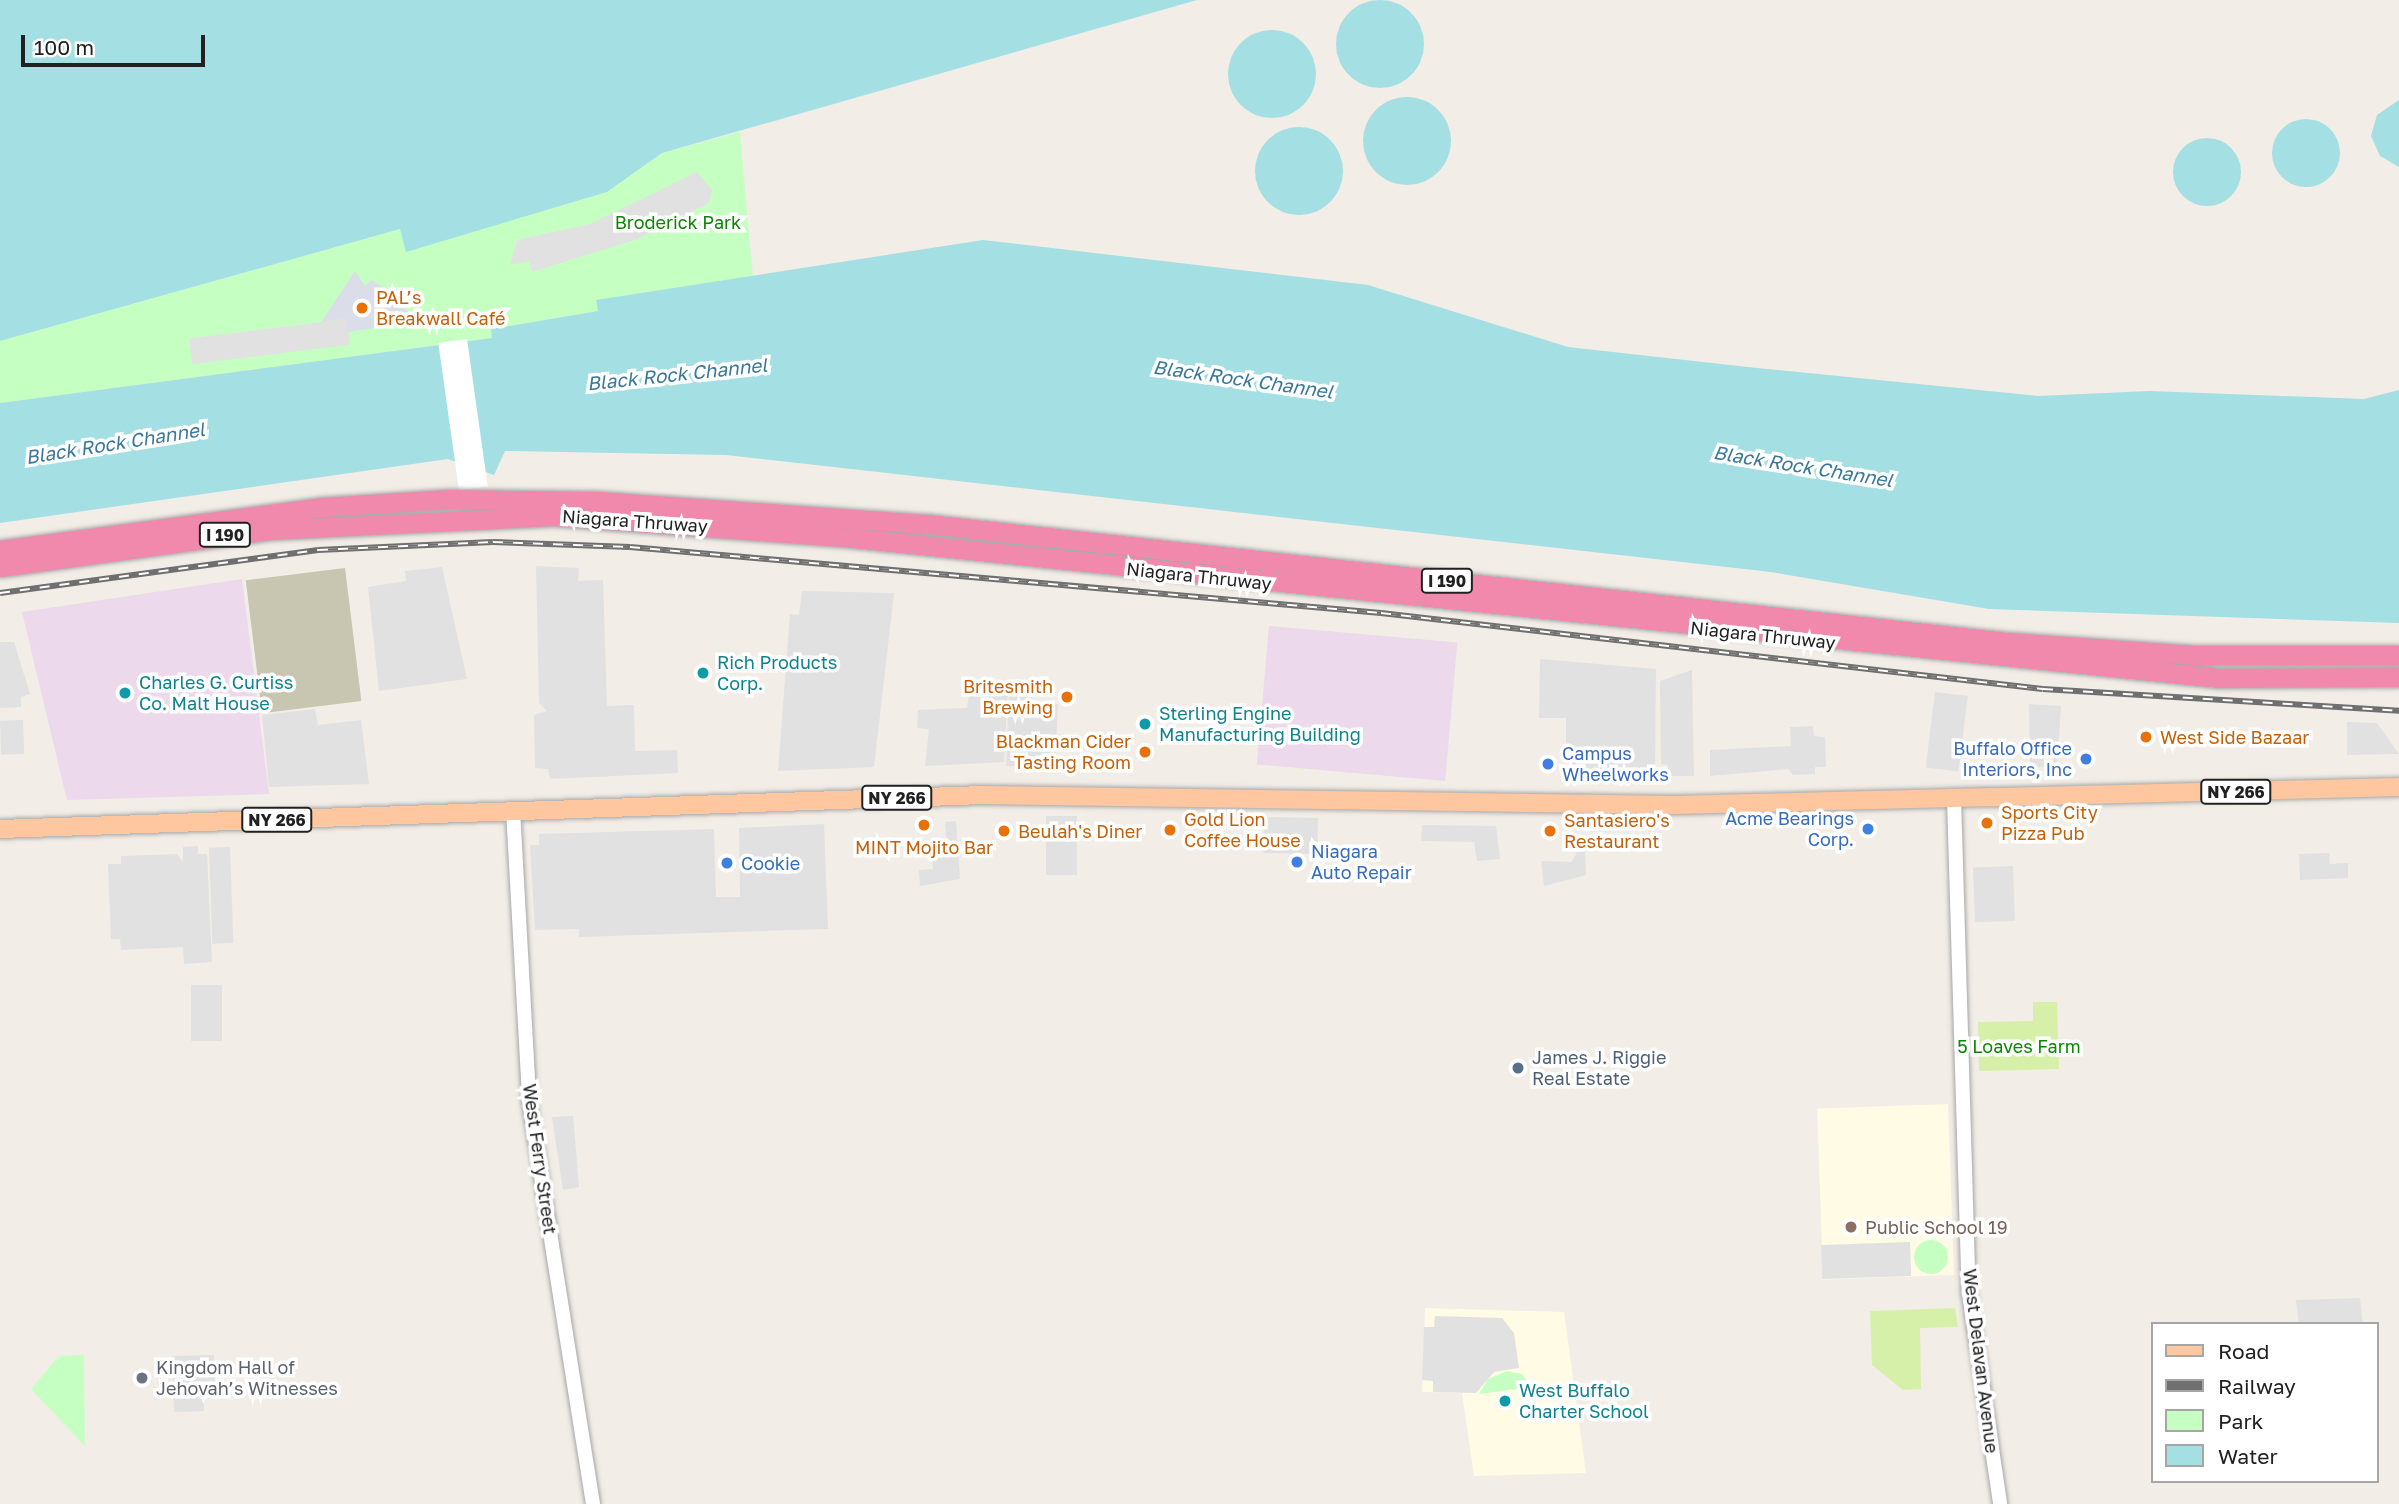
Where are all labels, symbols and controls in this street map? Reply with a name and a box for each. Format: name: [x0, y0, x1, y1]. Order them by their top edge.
scale bar: [24, 21, 208, 65]
text: 100 m: [34, 34, 94, 60]
park label: Broderick Park: [615, 211, 741, 233]
place label: PAL’s Breakwall Café: [376, 287, 506, 330]
marker: PAL’s Breakwall Café: [354, 300, 370, 316]
water label: Black Rock Channel: [586, 353, 768, 395]
water label: Black Rock Channel: [1152, 355, 1334, 403]
water label: Black Rock Channel: [24, 418, 206, 468]
water label: Black Rock Channel: [1712, 441, 1894, 491]
street label: Niagara Thruway: [562, 505, 708, 537]
road number: I 190: [199, 522, 251, 548]
street label: Niagara Thruway: [1125, 558, 1273, 594]
road number: I 190: [1421, 568, 1473, 594]
street label: Niagara Thruway: [1689, 617, 1837, 653]
place label: Rich Products Corp.: [717, 652, 837, 694]
marker: Rich Products Corp.: [695, 665, 711, 681]
place label: Charles G. Curtiss Co. Malt House: [139, 672, 293, 714]
place label: Britesmith Brewing: [963, 676, 1053, 718]
marker: Charles G. Curtiss Co. Malt House: [117, 685, 133, 701]
marker: Britesmith Brewing: [1059, 689, 1075, 705]
place label: Sterling Engine Manufacturing Building: [1159, 703, 1361, 746]
marker: Sterling Engine Manufacturing Building: [1137, 716, 1153, 732]
place label: West Side Bazaar: [2160, 726, 2309, 748]
marker: West Side Bazaar: [2138, 729, 2154, 745]
place label: Blackman Cider Tasting Room: [996, 731, 1131, 774]
place label: Buffalo Office Interiors, Inc: [1953, 738, 2072, 780]
place label: Campus Wheelworks: [1562, 743, 1669, 786]
marker: Blackman Cider Tasting Room: [1137, 744, 1153, 760]
marker: Buffalo Office Interiors, Inc: [2078, 751, 2094, 767]
marker: Campus Wheelworks: [1540, 756, 1556, 772]
road number: NY 266: [2199, 779, 2273, 804]
road number: NY 266: [860, 786, 934, 810]
place label: Sports City Pizza Pub: [2001, 802, 2098, 844]
road number: NY 266: [240, 807, 314, 832]
place label: Acme Bearings Corp.: [1725, 808, 1854, 850]
place label: Gold Lion Coffee House: [1184, 809, 1301, 852]
place label: Santasiero's Restaurant: [1564, 810, 1670, 852]
marker: Sports City Pizza Pub: [1979, 815, 1995, 831]
marker: MINT Mojito Bar: [916, 817, 932, 833]
place label: Beulah's Diner: [1018, 820, 1142, 842]
marker: Acme Bearings Corp.: [1860, 821, 1876, 837]
marker: Gold Lion Coffee House: [1162, 822, 1178, 838]
marker: Beulah's Diner: [996, 823, 1012, 839]
marker: Santasiero's Restaurant: [1542, 823, 1558, 839]
place label: MINT Mojito Bar: [855, 836, 993, 858]
place label: Niagara Auto Repair: [1311, 841, 1412, 884]
place label: Cookie: [741, 852, 800, 874]
marker: Niagara Auto Repair: [1289, 854, 1305, 870]
marker: Cookie: [719, 855, 735, 871]
park label: 5 Loaves Farm: [1957, 1035, 2081, 1057]
place label: James J. Riggie Real Estate: [1532, 1047, 1666, 1090]
marker: James J. Riggie Real Estate: [1510, 1060, 1526, 1076]
street label: West Ferry Street: [519, 1082, 561, 1236]
place label: Public School 19: [1865, 1216, 2008, 1238]
marker: Public School 19: [1843, 1219, 1859, 1235]
street label: West Delavan Avenue: [1959, 1268, 2003, 1454]
legend: [2150, 1322, 2378, 1483]
text: Road: [2218, 1338, 2269, 1364]
place label: Kingdom Hall of Jehovah’s Witnesses: [156, 1357, 338, 1400]
marker: Kingdom Hall of Jehovah’s Witnesses: [134, 1370, 150, 1386]
text: Railway: [2218, 1373, 2296, 1399]
place label: West Buffalo Charter School: [1519, 1380, 1649, 1422]
marker: West Buffalo Charter School: [1497, 1393, 1513, 1409]
text: Park: [2218, 1408, 2263, 1434]
text: Water: [2218, 1443, 2278, 1469]

